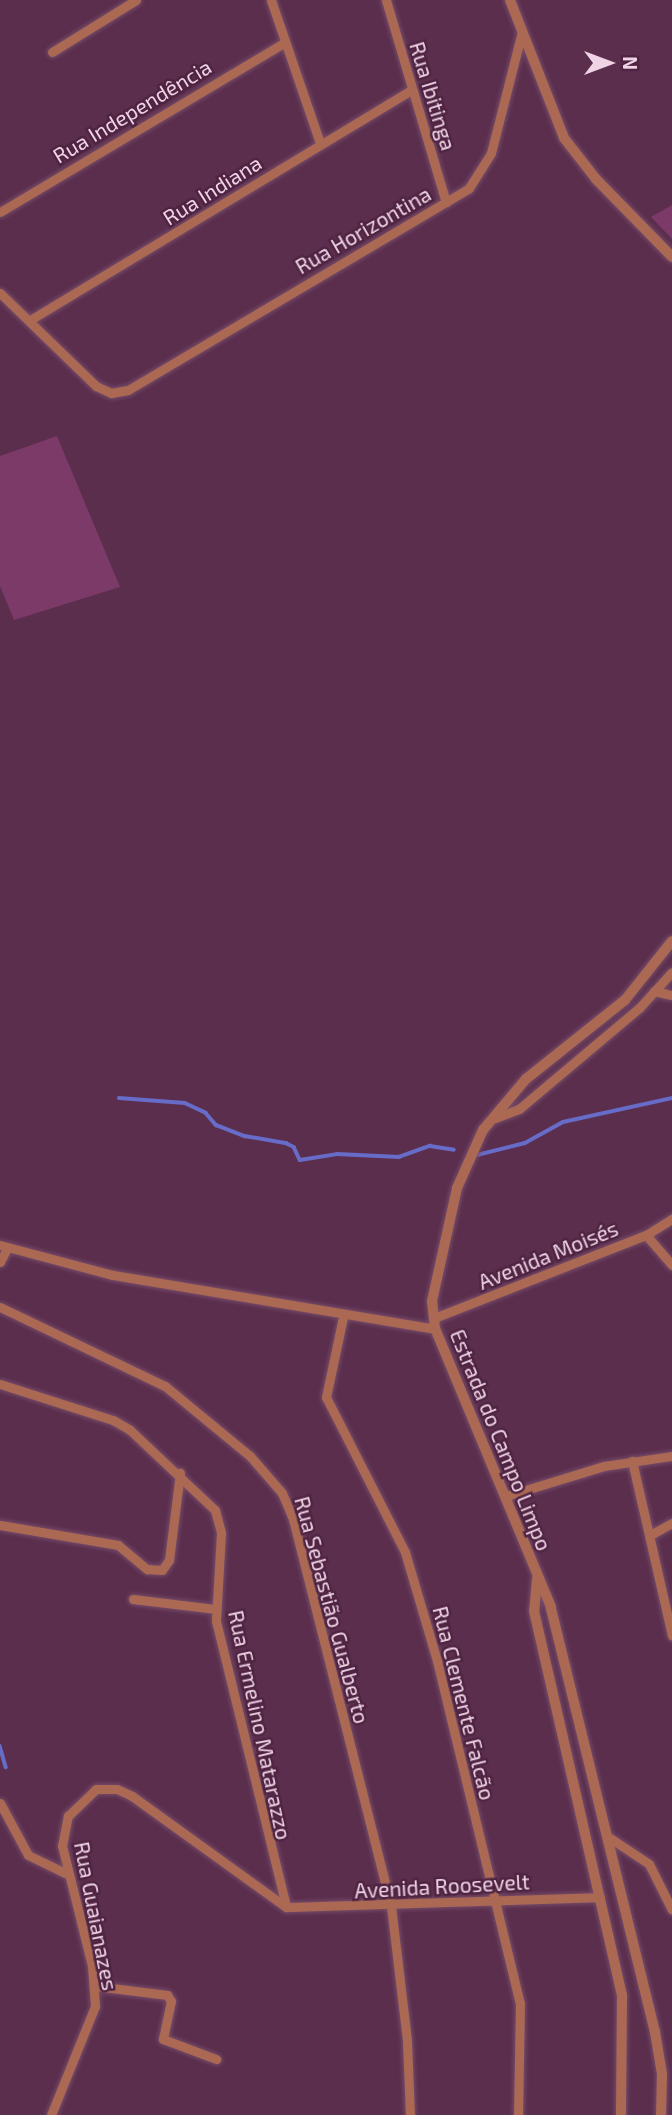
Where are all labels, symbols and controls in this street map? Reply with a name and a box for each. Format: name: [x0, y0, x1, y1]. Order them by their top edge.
north arrow: [574, 28, 644, 98]
street label: Rua Ibitinga: [405, 39, 461, 153]
street label: Rua Independência: [48, 54, 216, 168]
text: N: [619, 56, 642, 70]
street label: Rua Indiana: [158, 150, 266, 230]
street label: Rua Horizontina: [291, 181, 435, 279]
street label: Avenida Moisés: [474, 1215, 622, 1295]
street label: Estrada do Campo Limpo: [445, 1326, 557, 1554]
street label: Rua Sebastião Gualberto: [290, 1494, 374, 1726]
street label: Rua Clemente Falcão: [428, 1604, 500, 1802]
street label: Rua Ermelino Matarazzo: [223, 1608, 297, 1842]
street label: Rua Guaianazes: [69, 1840, 123, 1992]
street label: Avenida Roosevelt: [354, 1869, 530, 1903]

